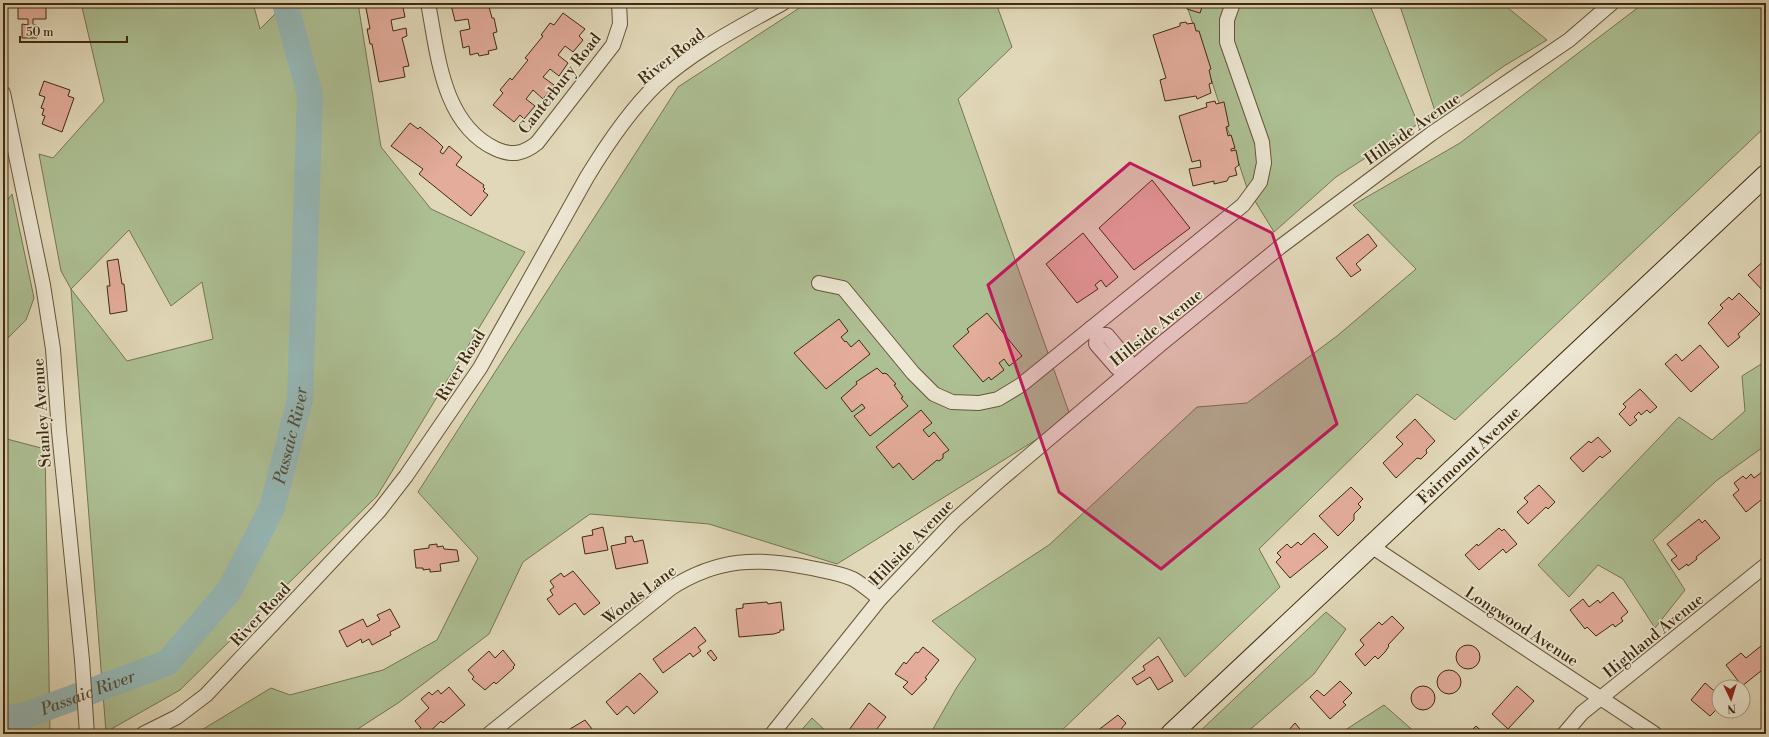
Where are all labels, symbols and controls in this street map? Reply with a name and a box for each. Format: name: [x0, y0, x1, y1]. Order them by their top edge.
scale bar: [20, 18, 127, 44]
street label: River Road: [634, 24, 709, 89]
text: 50 m: [26, 25, 54, 40]
street label: Canterbury Road: [514, 29, 606, 138]
street label: Hillside Avenue: [1361, 88, 1465, 169]
street label: Hillside Avenue: [1106, 284, 1207, 371]
street label: River Road: [432, 326, 490, 405]
street label: Stanley Avenue: [28, 358, 56, 468]
water label: Passaic River: [268, 386, 312, 487]
street label: Fairmount Avenue: [1414, 402, 1525, 508]
street label: Hillside Avenue: [865, 495, 958, 590]
street label: Woods Lane: [598, 561, 680, 630]
street label: River Road: [226, 579, 295, 651]
street label: Longwood Avenue: [1461, 583, 1582, 671]
street label: Highland Avenue: [1599, 589, 1708, 682]
water label: Passaic River: [37, 666, 139, 721]
north arrow: [1711, 679, 1751, 719]
text: N: [1727, 701, 1736, 715]

